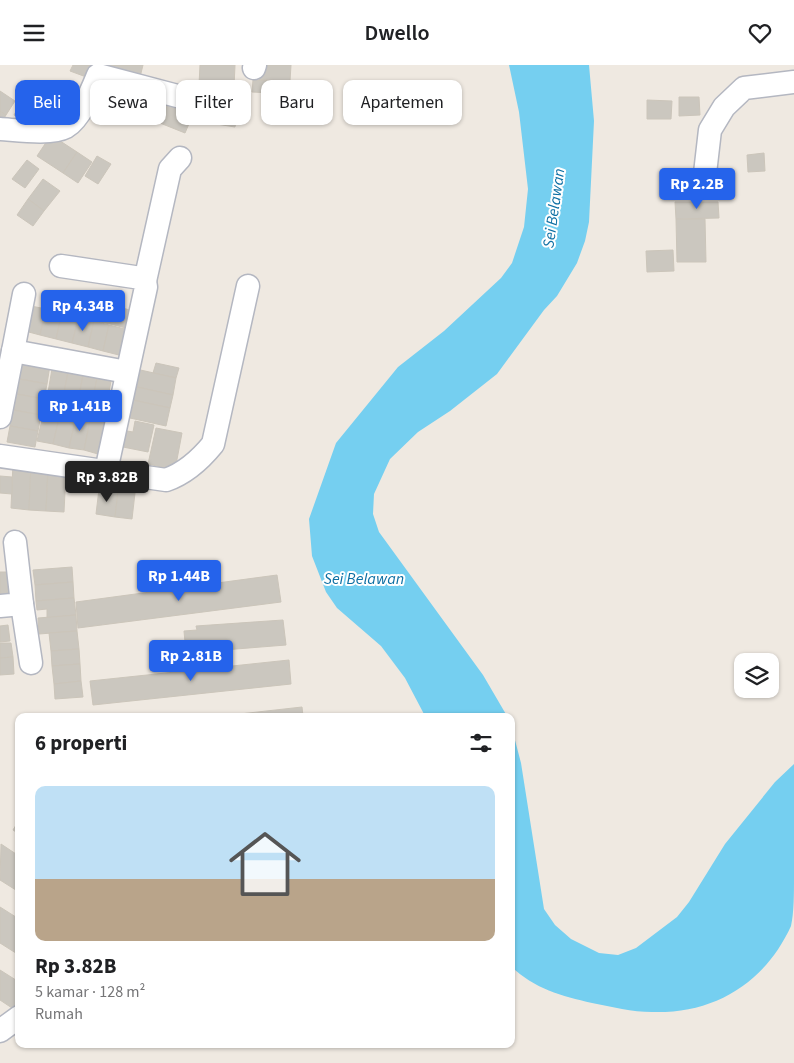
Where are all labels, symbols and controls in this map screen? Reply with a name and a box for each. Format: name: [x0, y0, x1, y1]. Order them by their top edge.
text: Dwello: [364, 17, 430, 49]
icon: menu: [20, 19, 48, 47]
icon: heart: [746, 19, 774, 47]
chip: Beli: [15, 80, 80, 125]
chip: Sewa: [90, 80, 166, 125]
chip: Filter: [176, 80, 251, 125]
chip: Baru: [261, 80, 333, 125]
chip: Apartemen: [343, 80, 462, 125]
water label: Sei Belawan: [538, 167, 570, 249]
pin: Rp 2.2B: [651, 167, 743, 210]
text: Rp 2.2B: [670, 173, 724, 195]
pin: Rp 4.34B: [31, 289, 135, 332]
text: Rp 4.34B: [52, 295, 114, 317]
pin: Rp 1.41B: [28, 389, 132, 432]
text: Rp 1.41B: [49, 395, 111, 417]
pin: Rp 3.82B: [55, 461, 159, 503]
text: Rp 3.82B: [76, 466, 138, 488]
pin: Rp 1.44B: [127, 559, 231, 602]
text: Rp 1.44B: [148, 565, 210, 587]
water label: Sei Belawan: [324, 568, 404, 590]
pin: Rp 2.81B: [139, 639, 243, 682]
text: Rp 2.81B: [160, 645, 222, 667]
map controls: [734, 653, 779, 698]
button: layers: [734, 653, 779, 698]
text: 6 properti: [35, 728, 127, 758]
icon: filters: [467, 729, 495, 757]
icon: home: [220, 819, 310, 909]
text: Rp 3.82B: [35, 951, 116, 981]
text: 5 kamar · 128 m²: [35, 981, 145, 1003]
text: Rumah: [35, 1003, 83, 1025]

